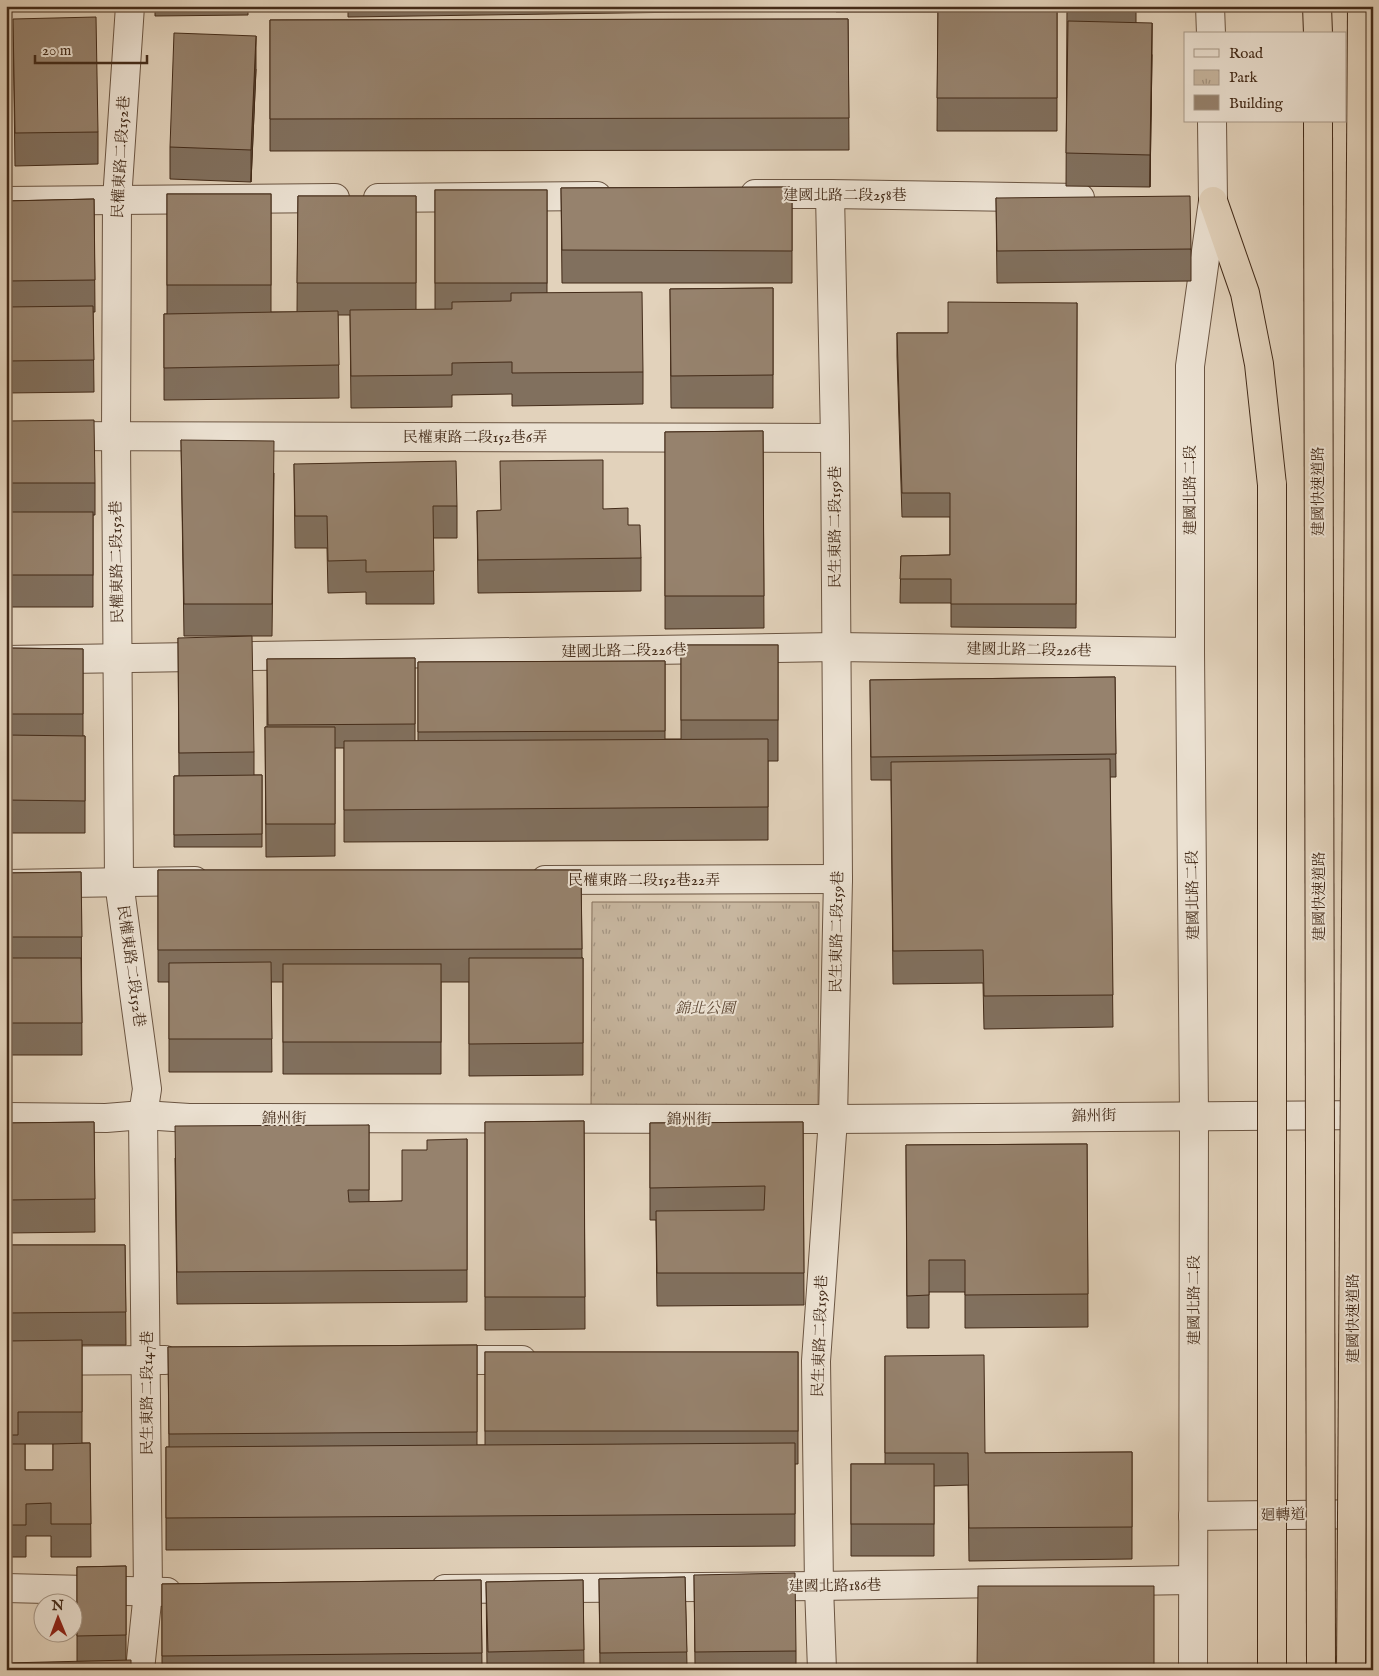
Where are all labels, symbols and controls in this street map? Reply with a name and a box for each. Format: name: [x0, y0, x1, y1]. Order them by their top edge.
scale bar: [35, 32, 148, 64]
legend: [1184, 32, 1346, 122]
text: 20 m: [42, 41, 72, 60]
text: Road: [1229, 44, 1264, 63]
text: Park: [1229, 68, 1259, 87]
text: Building: [1229, 94, 1284, 113]
street label: 民權東路二段152巷: [108, 95, 134, 219]
street label: 建國北路二段258巷: [783, 186, 907, 205]
street label: 民權東路二段152巷6弄: [403, 428, 547, 447]
street label: 建國北路二段: [1181, 445, 1200, 535]
street label: 建國快速道路: [1309, 446, 1328, 536]
street label: 民生東路二段159巷: [826, 466, 845, 588]
street label: 民權東路二段152巷: [106, 500, 128, 624]
street label: 建國北路二段226巷: [966, 639, 1092, 661]
street label: 建國北路二段226巷: [561, 640, 687, 662]
street label: 建國北路二段: [1183, 850, 1203, 940]
street label: 建國快速道路: [1310, 851, 1329, 941]
street label: 民權東路二段152巷22弄: [568, 871, 720, 890]
street label: 民生東路二段159巷: [826, 871, 848, 993]
street label: 民權東路二段152巷: [113, 904, 149, 1028]
park label: 錦北公園: [675, 999, 737, 1018]
street label: 錦州街: [1071, 1106, 1117, 1126]
street label: 錦州街: [261, 1109, 307, 1128]
street label: 錦州街: [666, 1110, 712, 1129]
street label: 建國北路二段: [1185, 1255, 1204, 1345]
street label: 建國快速道路: [1344, 1273, 1363, 1363]
street label: 民生東路二段159巷: [808, 1274, 832, 1398]
street label: 民生東路二段147巷: [138, 1331, 157, 1455]
street label: 廻轉道: [1260, 1505, 1306, 1525]
street label: 建國北路186巷: [788, 1576, 882, 1596]
north arrow: [32, 1594, 82, 1644]
text: N: [51, 1597, 64, 1615]

